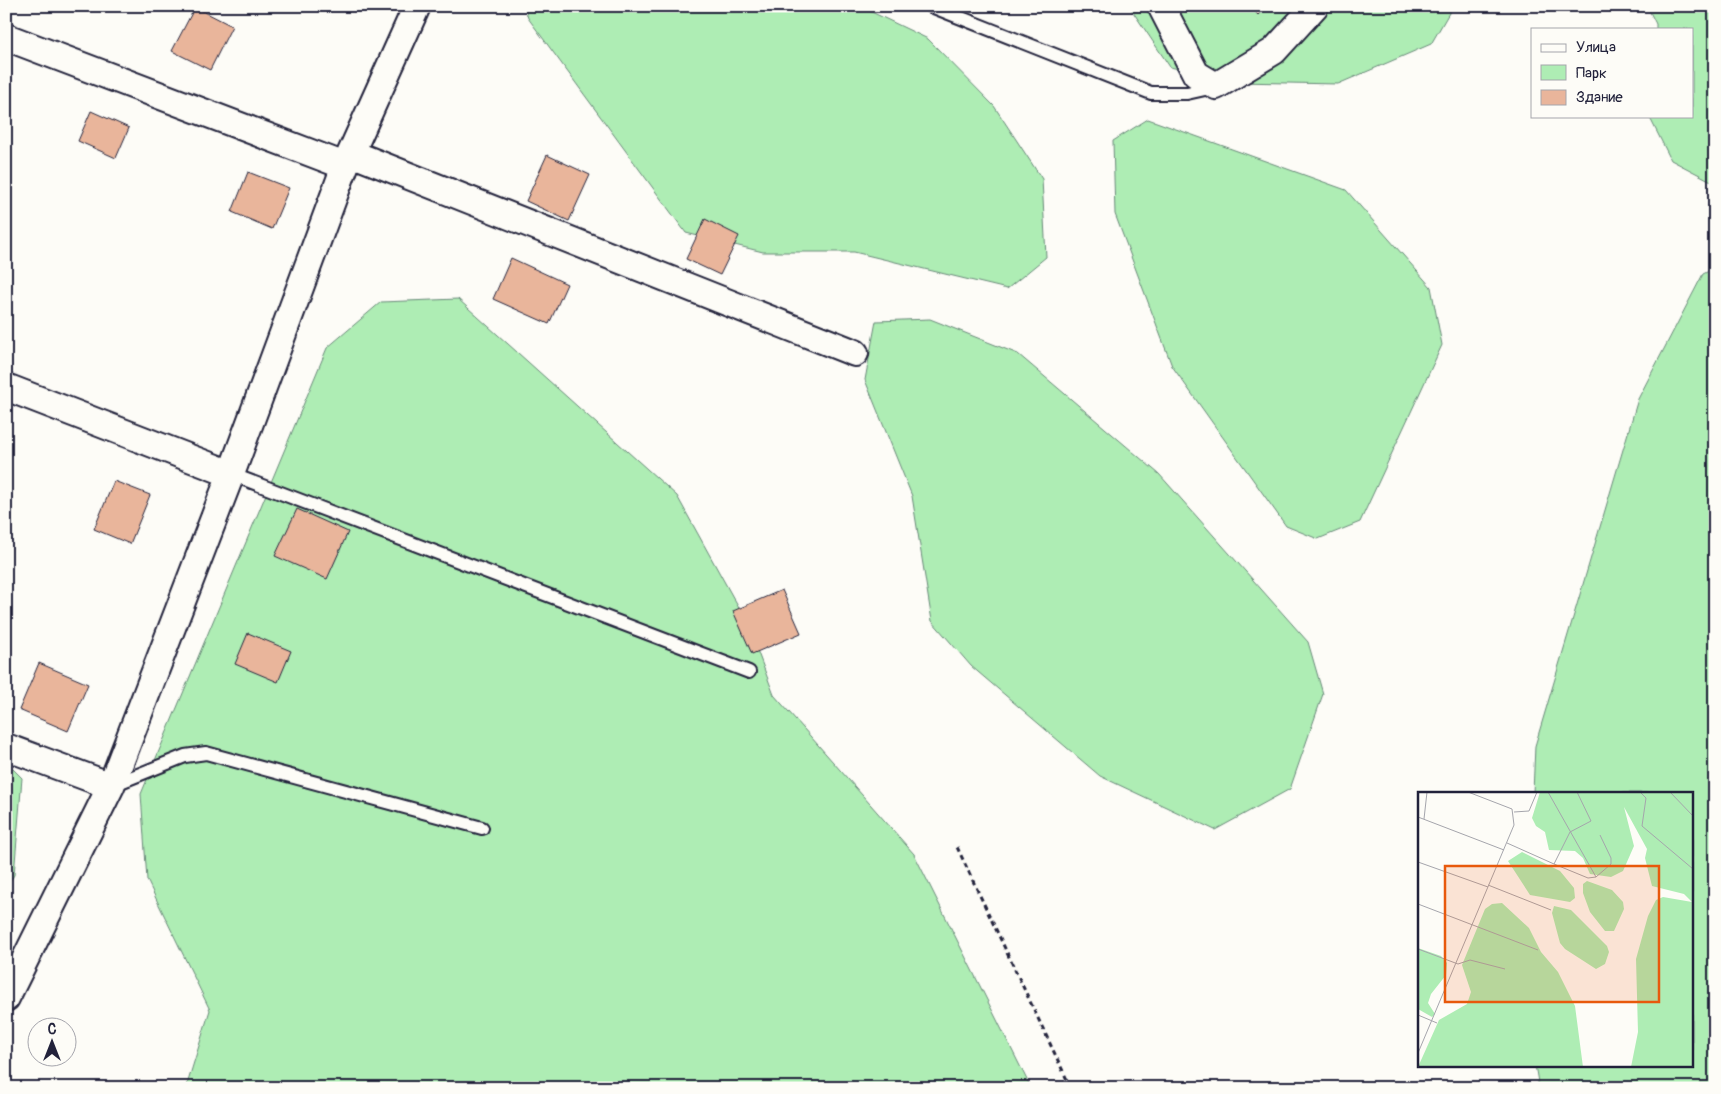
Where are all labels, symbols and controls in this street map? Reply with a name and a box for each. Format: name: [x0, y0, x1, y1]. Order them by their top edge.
legend: [1531, 28, 1694, 118]
text: Улица: [1576, 38, 1616, 57]
text: Парк: [1576, 64, 1607, 83]
text: Здание: [1576, 88, 1623, 107]
inset map: [1418, 792, 1694, 1066]
north arrow: [28, 1016, 78, 1066]
text: С: [48, 1021, 57, 1038]

